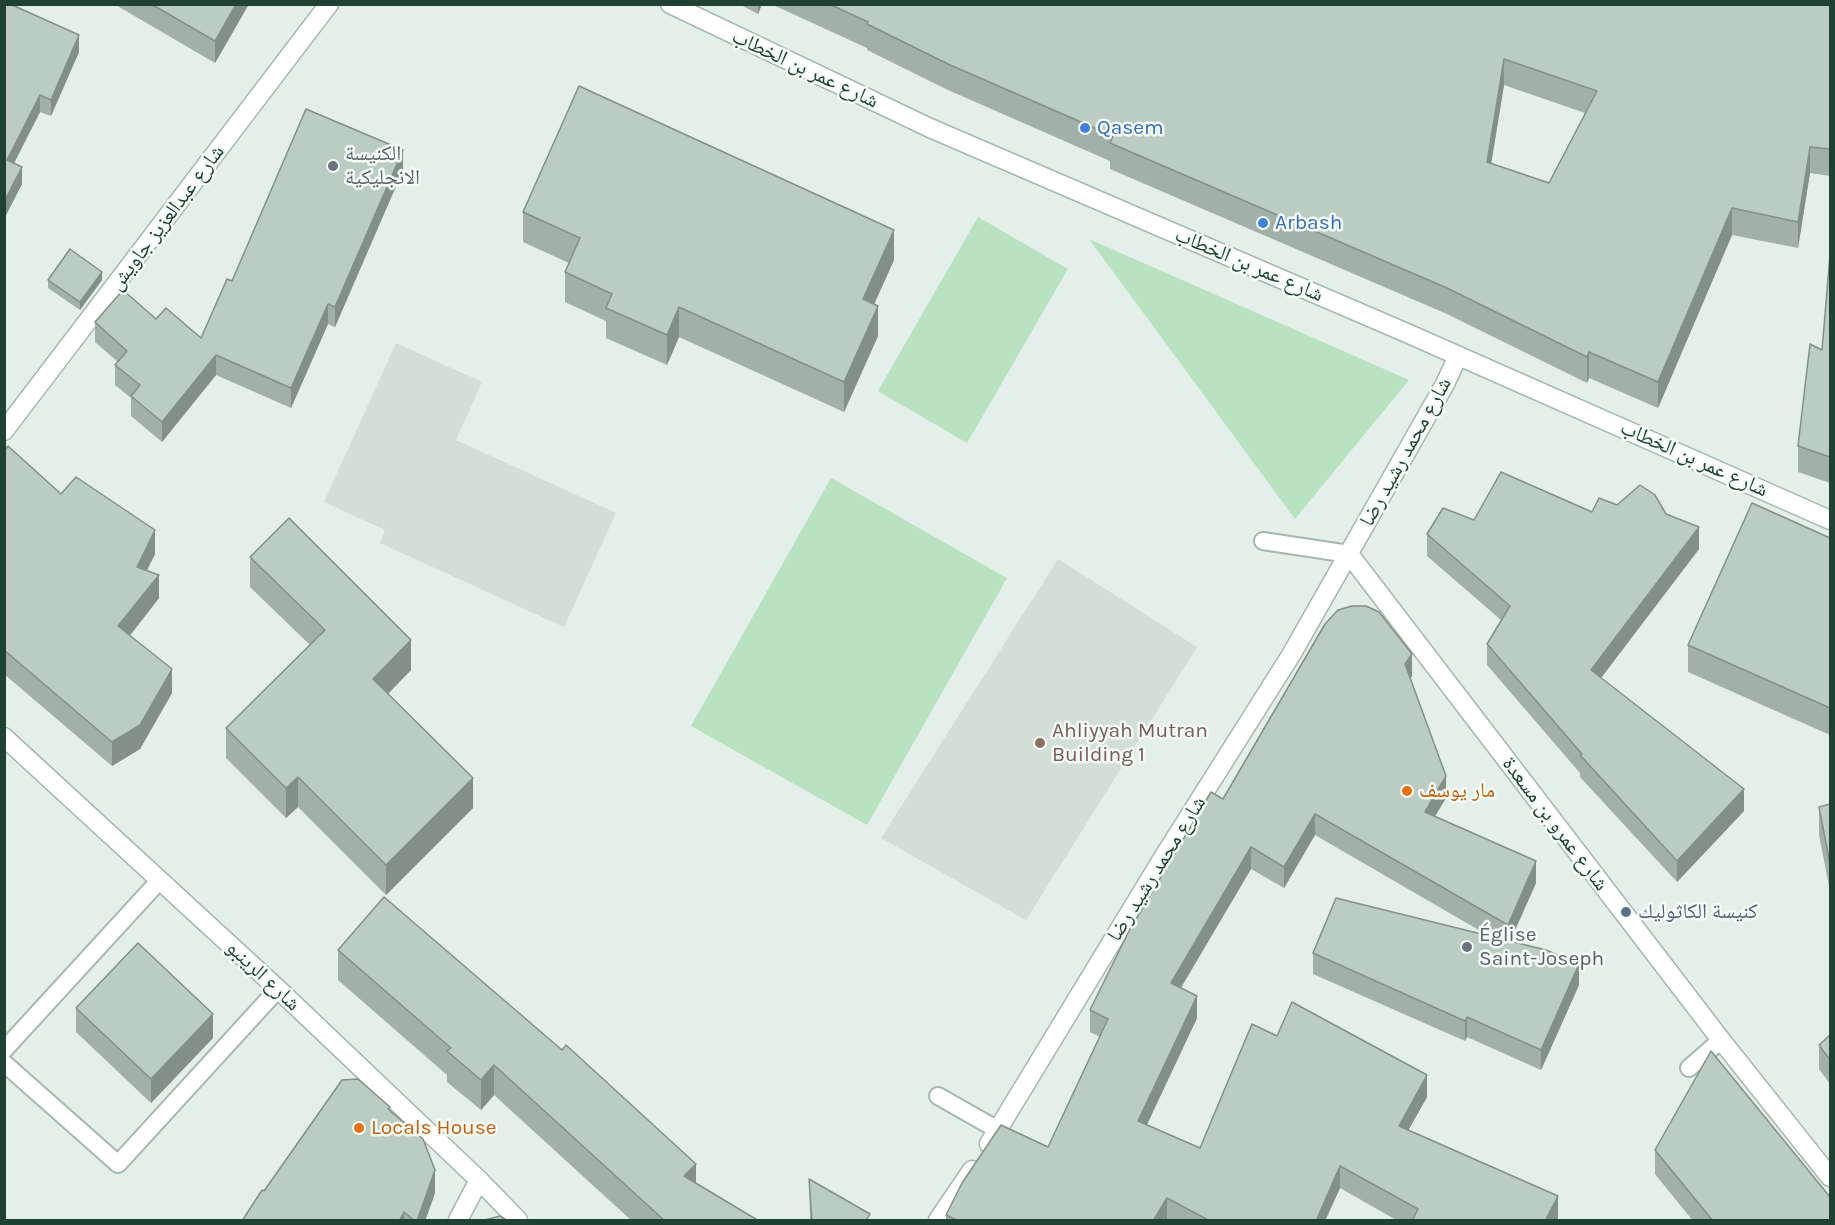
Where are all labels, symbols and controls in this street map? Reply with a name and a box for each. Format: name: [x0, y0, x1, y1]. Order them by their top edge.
street label: شارع عمر بن الخطاب: [728, 24, 882, 114]
place label: Qasem: [1097, 115, 1164, 141]
marker: Qasem: [1078, 121, 1092, 135]
street label: شارع عبدالعزيز جاويش: [104, 140, 230, 296]
place label: الكنيسة الانجليكية: [345, 141, 420, 191]
marker: الكنيسة الانجليكية: [326, 159, 340, 173]
place label: Arbash: [1275, 210, 1342, 236]
marker: Arbash: [1256, 216, 1270, 230]
street label: شارع عمر بن الخطاب: [1171, 222, 1327, 308]
street label: شارع محمد رشيد رضا: [1355, 373, 1457, 531]
street label: شارع عمر بن الخطاب: [1616, 415, 1772, 503]
place label: Ahliyyah Mutran Building 1: [1052, 718, 1208, 768]
marker: Ahliyyah Mutran Building 1: [1033, 736, 1047, 750]
street label: شارع عمرو بن مسعدة: [1496, 752, 1614, 896]
place label: مار يوسف: [1419, 778, 1495, 804]
marker: مار يوسف: [1400, 784, 1414, 798]
street label: شارع محمد رشيد رضا: [1102, 792, 1212, 946]
place label: كنيسة الكاثوليك: [1638, 899, 1758, 925]
marker: كنيسة الكاثوليك: [1619, 905, 1633, 919]
place label: Église Saint-Joseph: [1479, 922, 1604, 972]
street label: شارع الرينبو: [221, 935, 305, 1017]
marker: Église Saint-Joseph: [1460, 940, 1474, 954]
place label: Locals House: [371, 1115, 497, 1141]
marker: Locals House: [352, 1121, 366, 1135]

